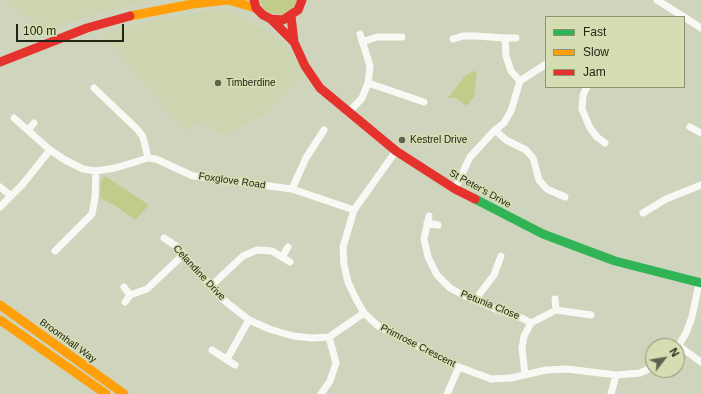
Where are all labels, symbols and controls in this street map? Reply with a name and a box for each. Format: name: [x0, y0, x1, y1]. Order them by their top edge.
scale bar: [18, 16, 126, 42]
legend: [545, 16, 685, 88]
text: 100 m: [23, 24, 56, 38]
text: Fast: [583, 25, 606, 39]
text: Slow: [583, 45, 609, 59]
text: Jam: [583, 65, 606, 79]
place label: Timberdine: [226, 77, 276, 89]
marker: Timberdine: [213, 78, 223, 88]
place label: Kestrel Drive: [410, 134, 467, 146]
marker: Kestrel Drive: [397, 135, 407, 145]
street label: St Peter's Drive: [447, 167, 513, 211]
street label: Foxglove Road: [198, 170, 266, 192]
street label: Celandine Drive: [170, 243, 228, 303]
street label: Petunia Close: [459, 288, 521, 322]
street label: Broomhall Way: [37, 316, 99, 366]
street label: Primrose Crescent: [378, 322, 458, 370]
north arrow: [645, 338, 685, 378]
text: N: [667, 346, 682, 359]

